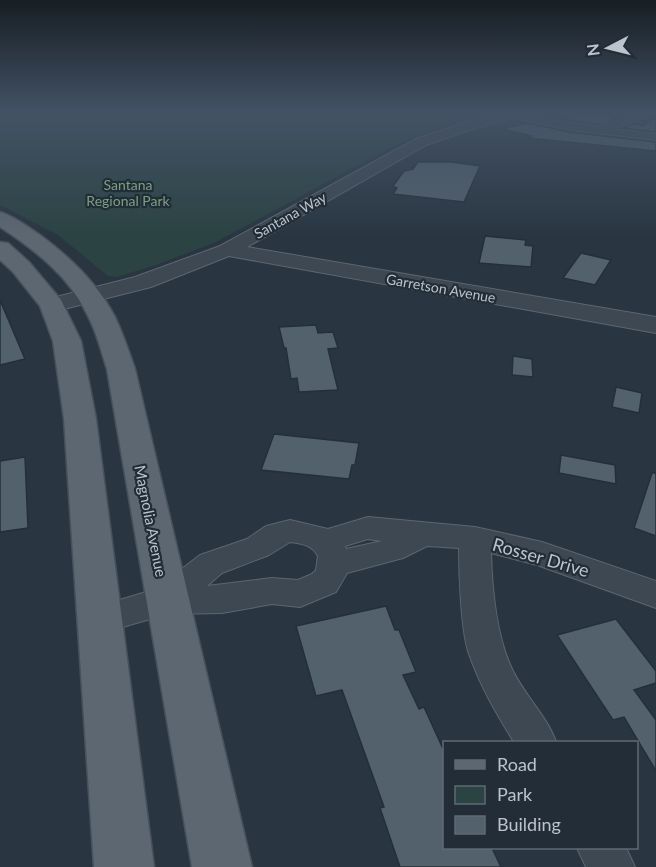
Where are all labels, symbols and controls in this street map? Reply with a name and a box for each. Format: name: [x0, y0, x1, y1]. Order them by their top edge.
north arrow: [578, 18, 638, 78]
text: N: [582, 43, 603, 57]
park label: Santana Regional Park: [86, 176, 171, 209]
street label: Santana Way: [251, 188, 330, 242]
street label: Garretson Avenue: [385, 270, 497, 306]
street label: Magnolia Avenue: [131, 464, 171, 578]
street label: Rosser Drive: [490, 533, 592, 581]
legend: [443, 741, 638, 849]
text: Road: [497, 753, 537, 775]
text: Park: [497, 783, 533, 805]
text: Building: [497, 813, 561, 835]

